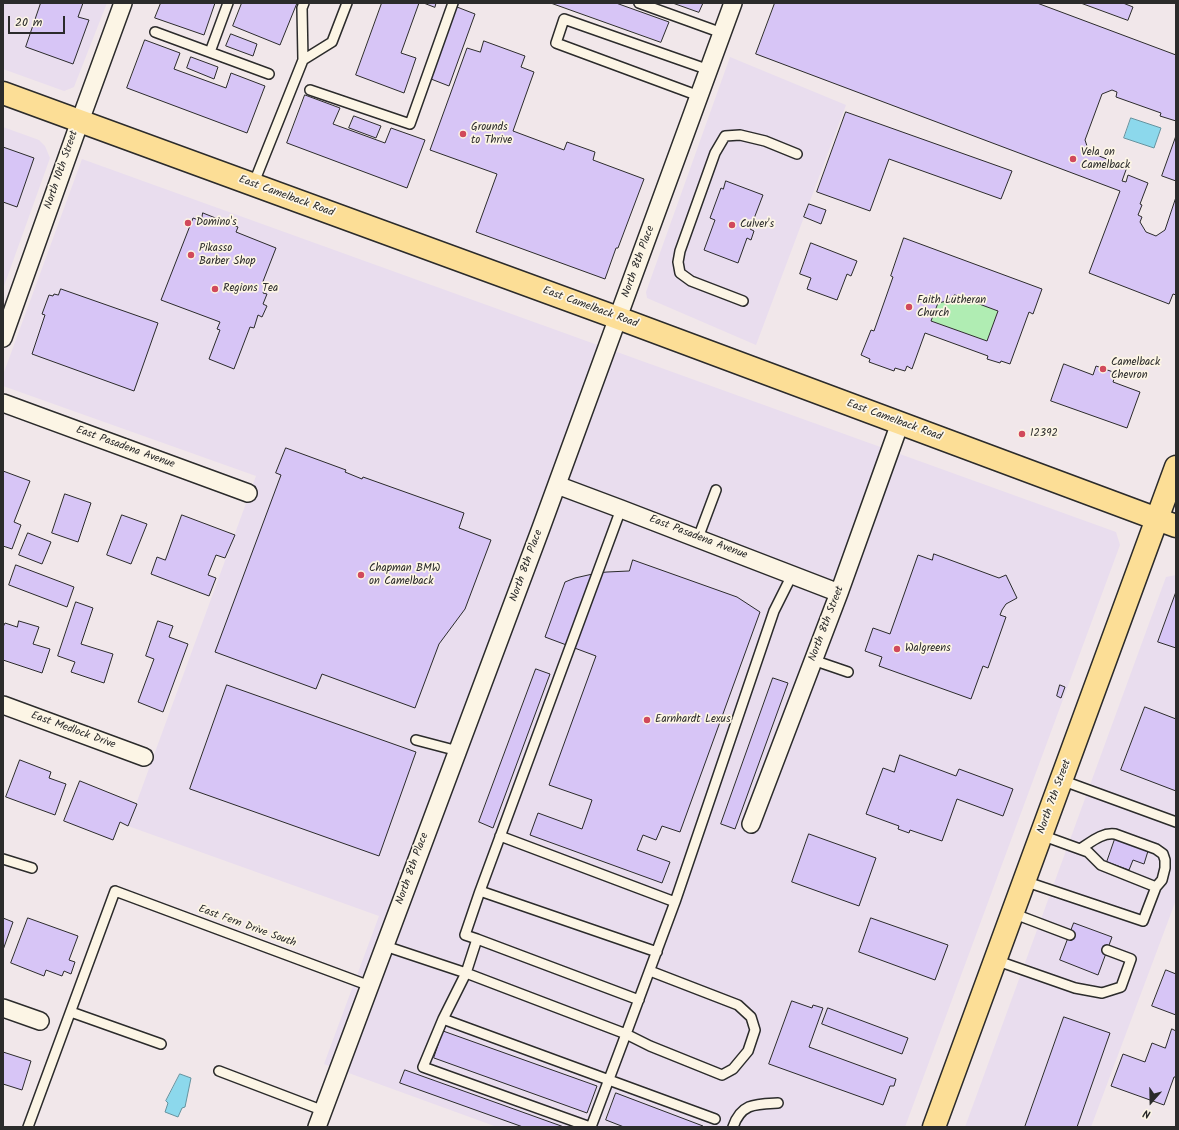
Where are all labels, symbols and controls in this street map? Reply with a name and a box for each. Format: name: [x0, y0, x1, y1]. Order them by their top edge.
scale bar: [10, 8, 67, 34]
text: 20 m: [15, 13, 42, 32]
place label: Grounds to Thrive: [471, 121, 512, 147]
street label: North 10th Street: [42, 129, 82, 211]
marker: Grounds to Thrive: [458, 129, 468, 139]
place label: Vela on Camelback: [1081, 146, 1130, 172]
marker: Vela on Camelback: [1068, 154, 1078, 164]
street label: East Camelback Road: [236, 174, 336, 220]
place label: Domino's: [196, 216, 237, 230]
marker: Domino's: [183, 218, 193, 228]
place label: Culver's: [740, 218, 774, 232]
marker: Culver's: [727, 220, 737, 230]
street label: North 8th Place: [620, 224, 658, 300]
place label: Pikasso Barber Shop: [199, 242, 256, 268]
marker: Pikasso Barber Shop: [186, 250, 196, 260]
place label: Regions Tea: [223, 282, 278, 296]
marker: Regions Tea: [210, 284, 220, 294]
street label: East Camelback Road: [540, 285, 640, 331]
place label: Faith Lutheran Church: [917, 294, 986, 320]
marker: Faith Lutheran Church: [904, 302, 914, 312]
place label: Camelback Chevron: [1111, 356, 1160, 382]
marker: Camelback Chevron: [1098, 364, 1108, 374]
street label: East Camelback Road: [844, 398, 944, 444]
street label: East Pasadena Avenue: [74, 424, 176, 472]
place label: 12392: [1030, 427, 1058, 441]
marker: 12392: [1017, 429, 1027, 439]
street label: East Pasadena Avenue: [647, 513, 749, 563]
street label: North 8th Place: [508, 528, 546, 604]
place label: Chapman BMW on Camelback: [369, 562, 440, 588]
marker: Chapman BMW on Camelback: [356, 570, 366, 580]
street label: North 8th Street: [807, 584, 847, 664]
place label: Walgreens: [905, 642, 951, 656]
marker: Walgreens: [892, 644, 902, 654]
street label: East Medlock Drive: [29, 710, 117, 752]
place label: Earnhardt Lexus: [655, 713, 731, 727]
marker: Earnhardt Lexus: [642, 715, 652, 725]
street label: North 7th Street: [1035, 758, 1075, 836]
street label: North 8th Place: [394, 831, 432, 907]
street label: East Fern Drive South: [196, 903, 298, 951]
north arrow: [1131, 1082, 1171, 1122]
text: N: [1141, 1104, 1153, 1123]

